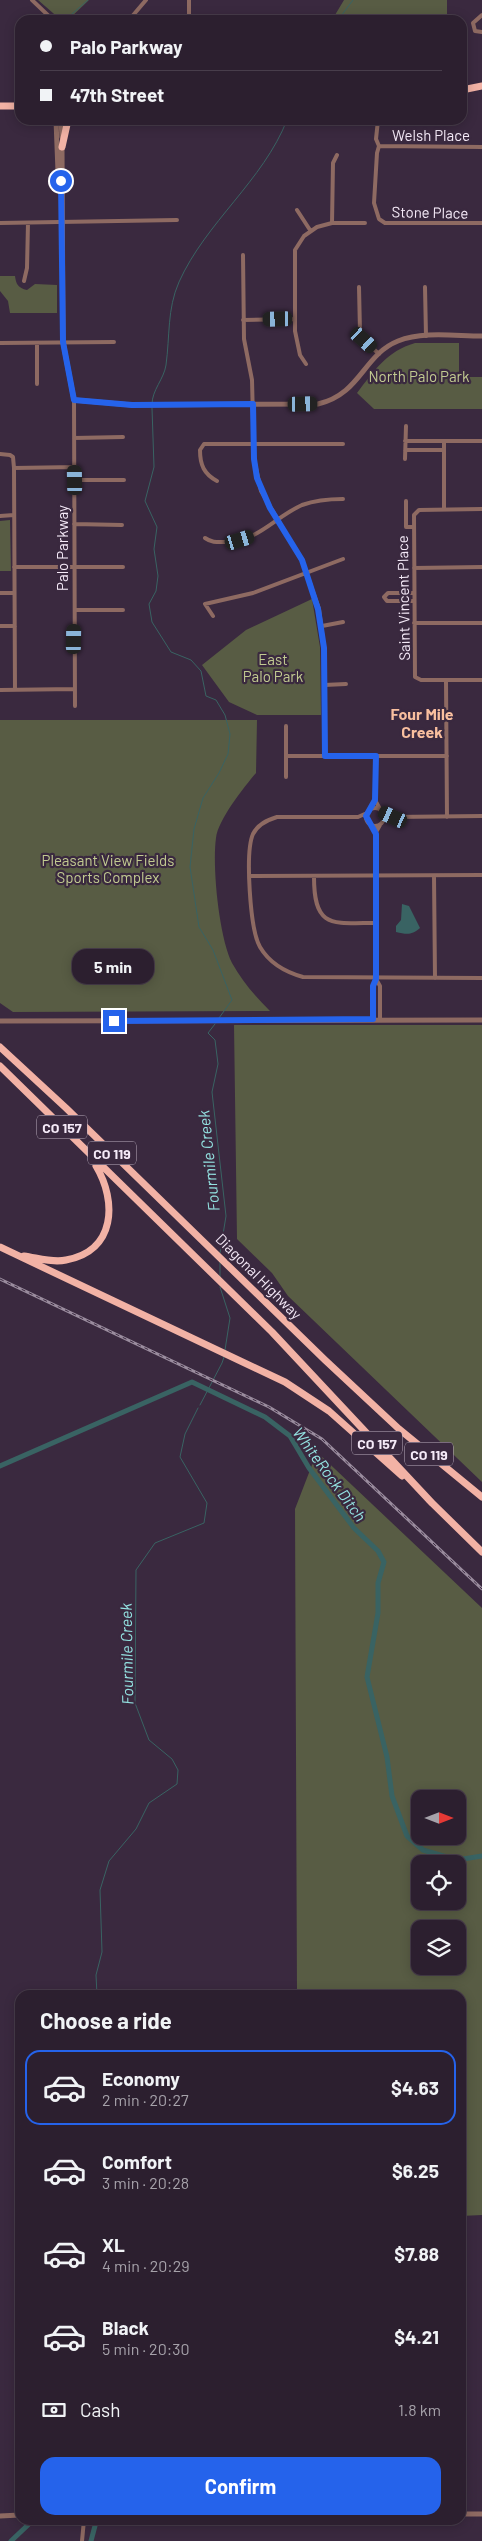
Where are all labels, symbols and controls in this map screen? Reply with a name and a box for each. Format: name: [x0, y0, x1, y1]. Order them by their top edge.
text: Palo Parkway: [70, 35, 183, 58]
text: 47th Street: [70, 83, 164, 106]
street label: Welsh Place: [392, 126, 470, 144]
route start: [50, 170, 72, 192]
street label: Stone Place: [391, 202, 469, 222]
car: [262, 311, 293, 327]
car: [347, 324, 380, 356]
park label: North Palo Park: [368, 367, 470, 385]
car: [287, 396, 318, 412]
car: [67, 465, 82, 495]
street label: Palo Parkway: [53, 505, 71, 591]
car: [223, 528, 256, 552]
street label: Saint Vincent Place: [393, 535, 413, 661]
car: [66, 624, 81, 654]
park label: East Palo Park: [243, 650, 304, 685]
district label: Four Mile Creek: [390, 704, 454, 741]
car: [376, 804, 409, 830]
park label: Pleasant View Fields Sports Complex: [42, 851, 174, 886]
callout: 5 min: [73, 948, 155, 984]
text: 5 min: [94, 957, 132, 976]
route end: [103, 1010, 125, 1032]
water label: Fourmile Creek: [193, 1109, 223, 1213]
road number: CO 157: [37, 1116, 87, 1138]
road number: CO 119: [88, 1142, 136, 1164]
street label: Diagonal Highway: [212, 1229, 306, 1323]
water label: WhiteRock Ditch: [289, 1423, 371, 1525]
road number: CO 157: [352, 1432, 402, 1455]
road number: CO 119: [405, 1442, 453, 1466]
water label: Fourmile Creek: [116, 1603, 136, 1705]
north arrow: [411, 1790, 466, 1845]
map controls: [411, 1790, 466, 1975]
button: locate: [411, 1855, 466, 1910]
button: layers: [411, 1920, 466, 1975]
text: Choose a ride: [40, 2007, 172, 2033]
icon: car: [42, 2065, 87, 2110]
text: Economy: [102, 2067, 180, 2090]
text: $4.63: [391, 2076, 439, 2099]
text: 2 min · 20:27: [102, 2090, 189, 2109]
icon: car: [42, 2148, 87, 2193]
text: Comfort: [102, 2150, 172, 2173]
text: $6.25: [392, 2159, 439, 2182]
text: 3 min · 20:28: [102, 2173, 189, 2192]
icon: car: [42, 2231, 87, 2276]
text: XL: [102, 2233, 125, 2256]
text: $7.88: [394, 2242, 439, 2265]
text: 4 min · 20:29: [102, 2256, 190, 2275]
icon: car: [42, 2314, 87, 2359]
text: Black: [102, 2316, 149, 2339]
text: $4.21: [394, 2325, 439, 2348]
text: 5 min · 20:30: [102, 2339, 189, 2358]
icon: cash: [40, 2396, 68, 2424]
text: Cash: [80, 2398, 121, 2421]
text: 1.8 km: [398, 2400, 441, 2419]
button: Confirm: [40, 2457, 441, 2515]

